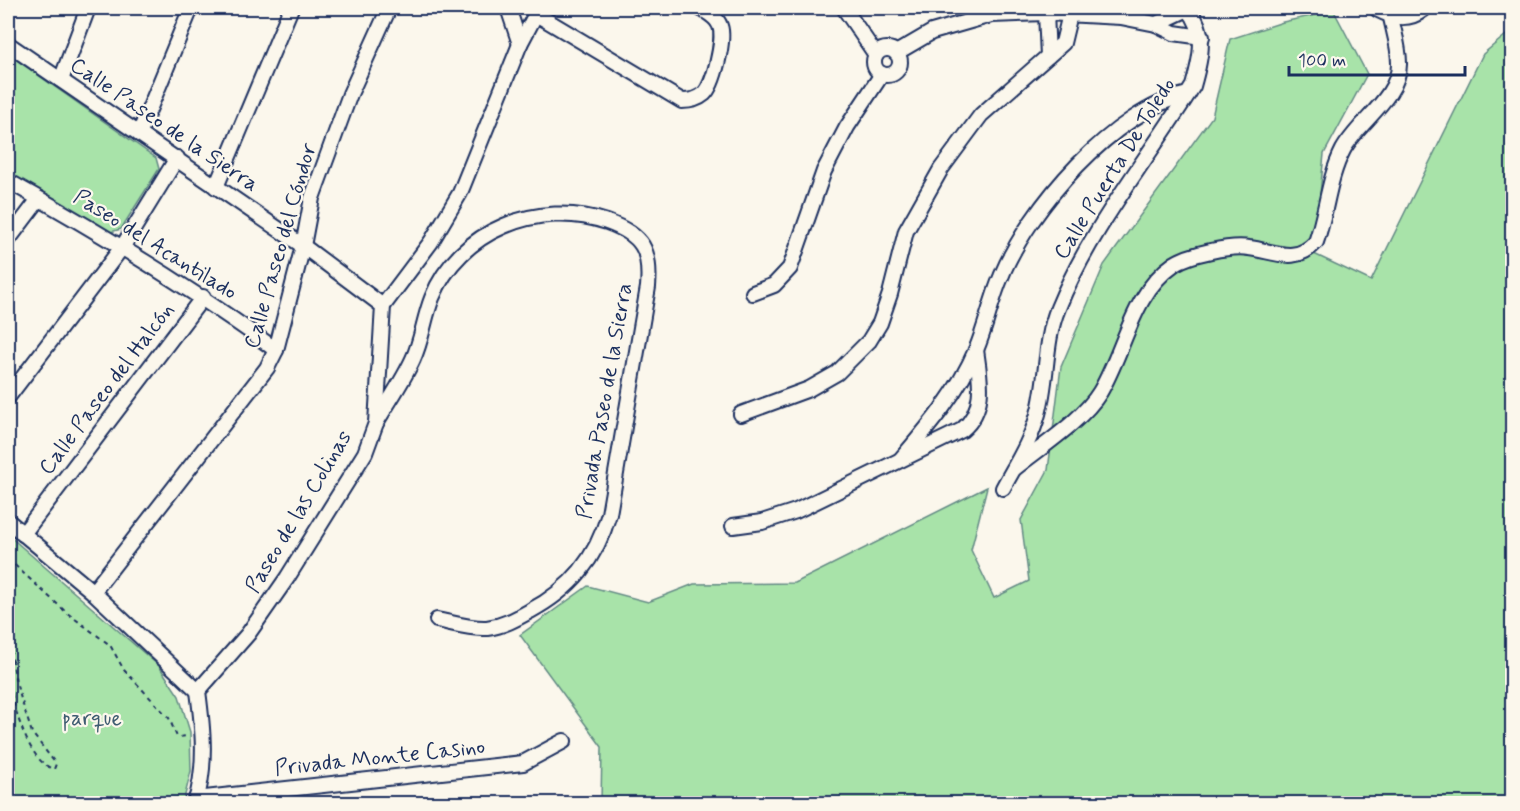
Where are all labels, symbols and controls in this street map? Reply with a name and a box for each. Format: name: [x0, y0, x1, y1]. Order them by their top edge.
scale bar: [1289, 39, 1464, 77]
text: 100 m: [1298, 49, 1346, 73]
street label: Calle Paseo de la Sierra: [64, 51, 264, 199]
street label: Calle Puerta De Toledo: [1048, 73, 1182, 265]
street label: Calle Paseo del Cóndor: [238, 139, 324, 352]
street label: Paseo del Acantilado: [68, 183, 242, 307]
street label: Privada Paseo de la Sierra: [570, 281, 640, 521]
street label: Calle Paseo del Halcón: [33, 297, 181, 481]
street label: Paseo de las Colinas: [239, 425, 359, 598]
park label: parque: [62, 705, 122, 733]
street label: Privada Monte Casino: [273, 733, 487, 783]

